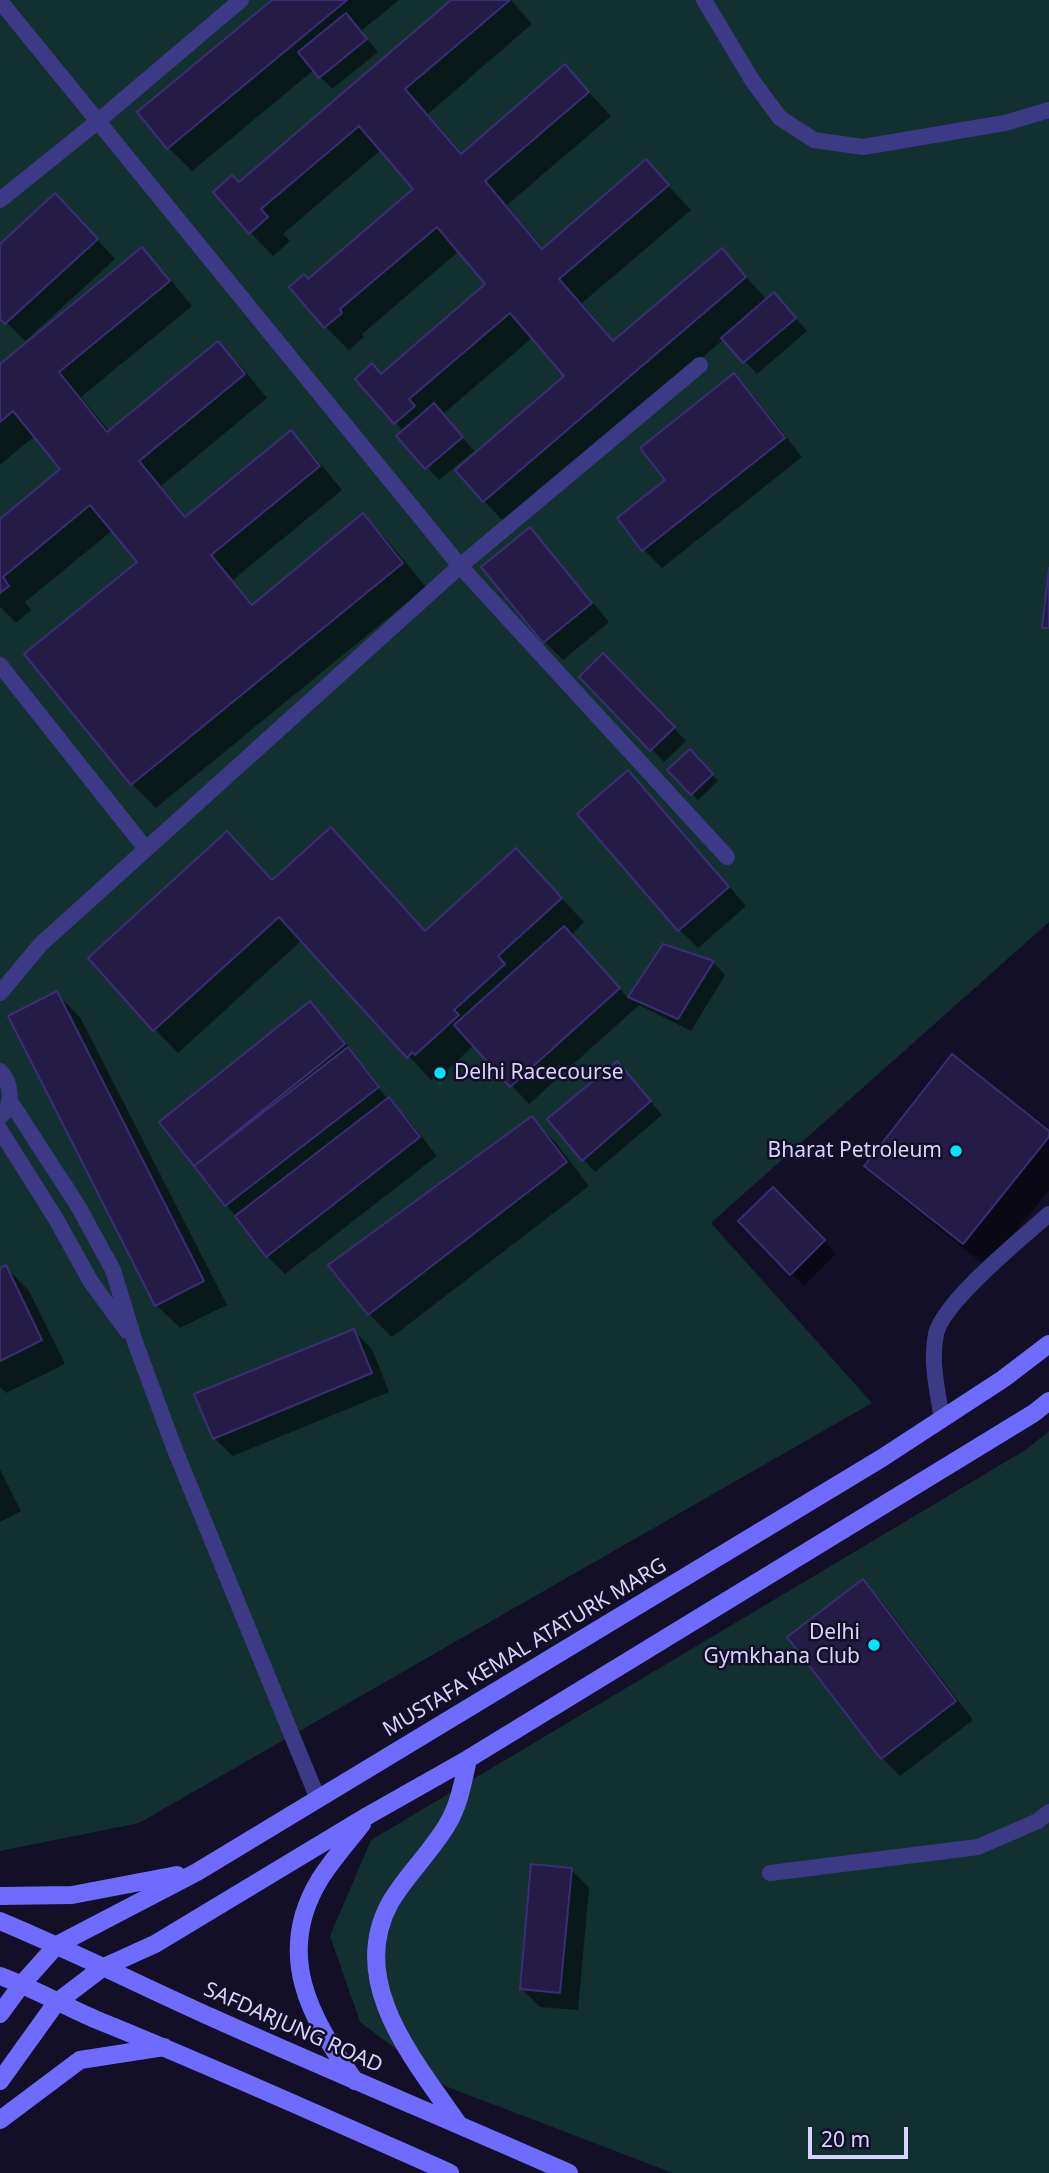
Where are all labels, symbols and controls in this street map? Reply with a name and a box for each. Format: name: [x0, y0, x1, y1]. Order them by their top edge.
place label: Delhi Racecourse: [454, 1060, 624, 1086]
marker: Delhi Racecourse: [432, 1065, 448, 1081]
place label: Bharat Petroleum: [768, 1138, 942, 1164]
marker: Bharat Petroleum: [948, 1143, 964, 1159]
street label: MUSTAFA KEMAL ATATURK MARG: [379, 1553, 671, 1743]
place label: Delhi Gymkhana Club: [704, 1620, 860, 1670]
marker: Delhi Gymkhana Club: [866, 1637, 882, 1653]
street label: SAFDARJUNG ROAD: [200, 1977, 386, 2079]
scale bar: [811, 2114, 911, 2158]
text: 20 m: [821, 2125, 870, 2153]

